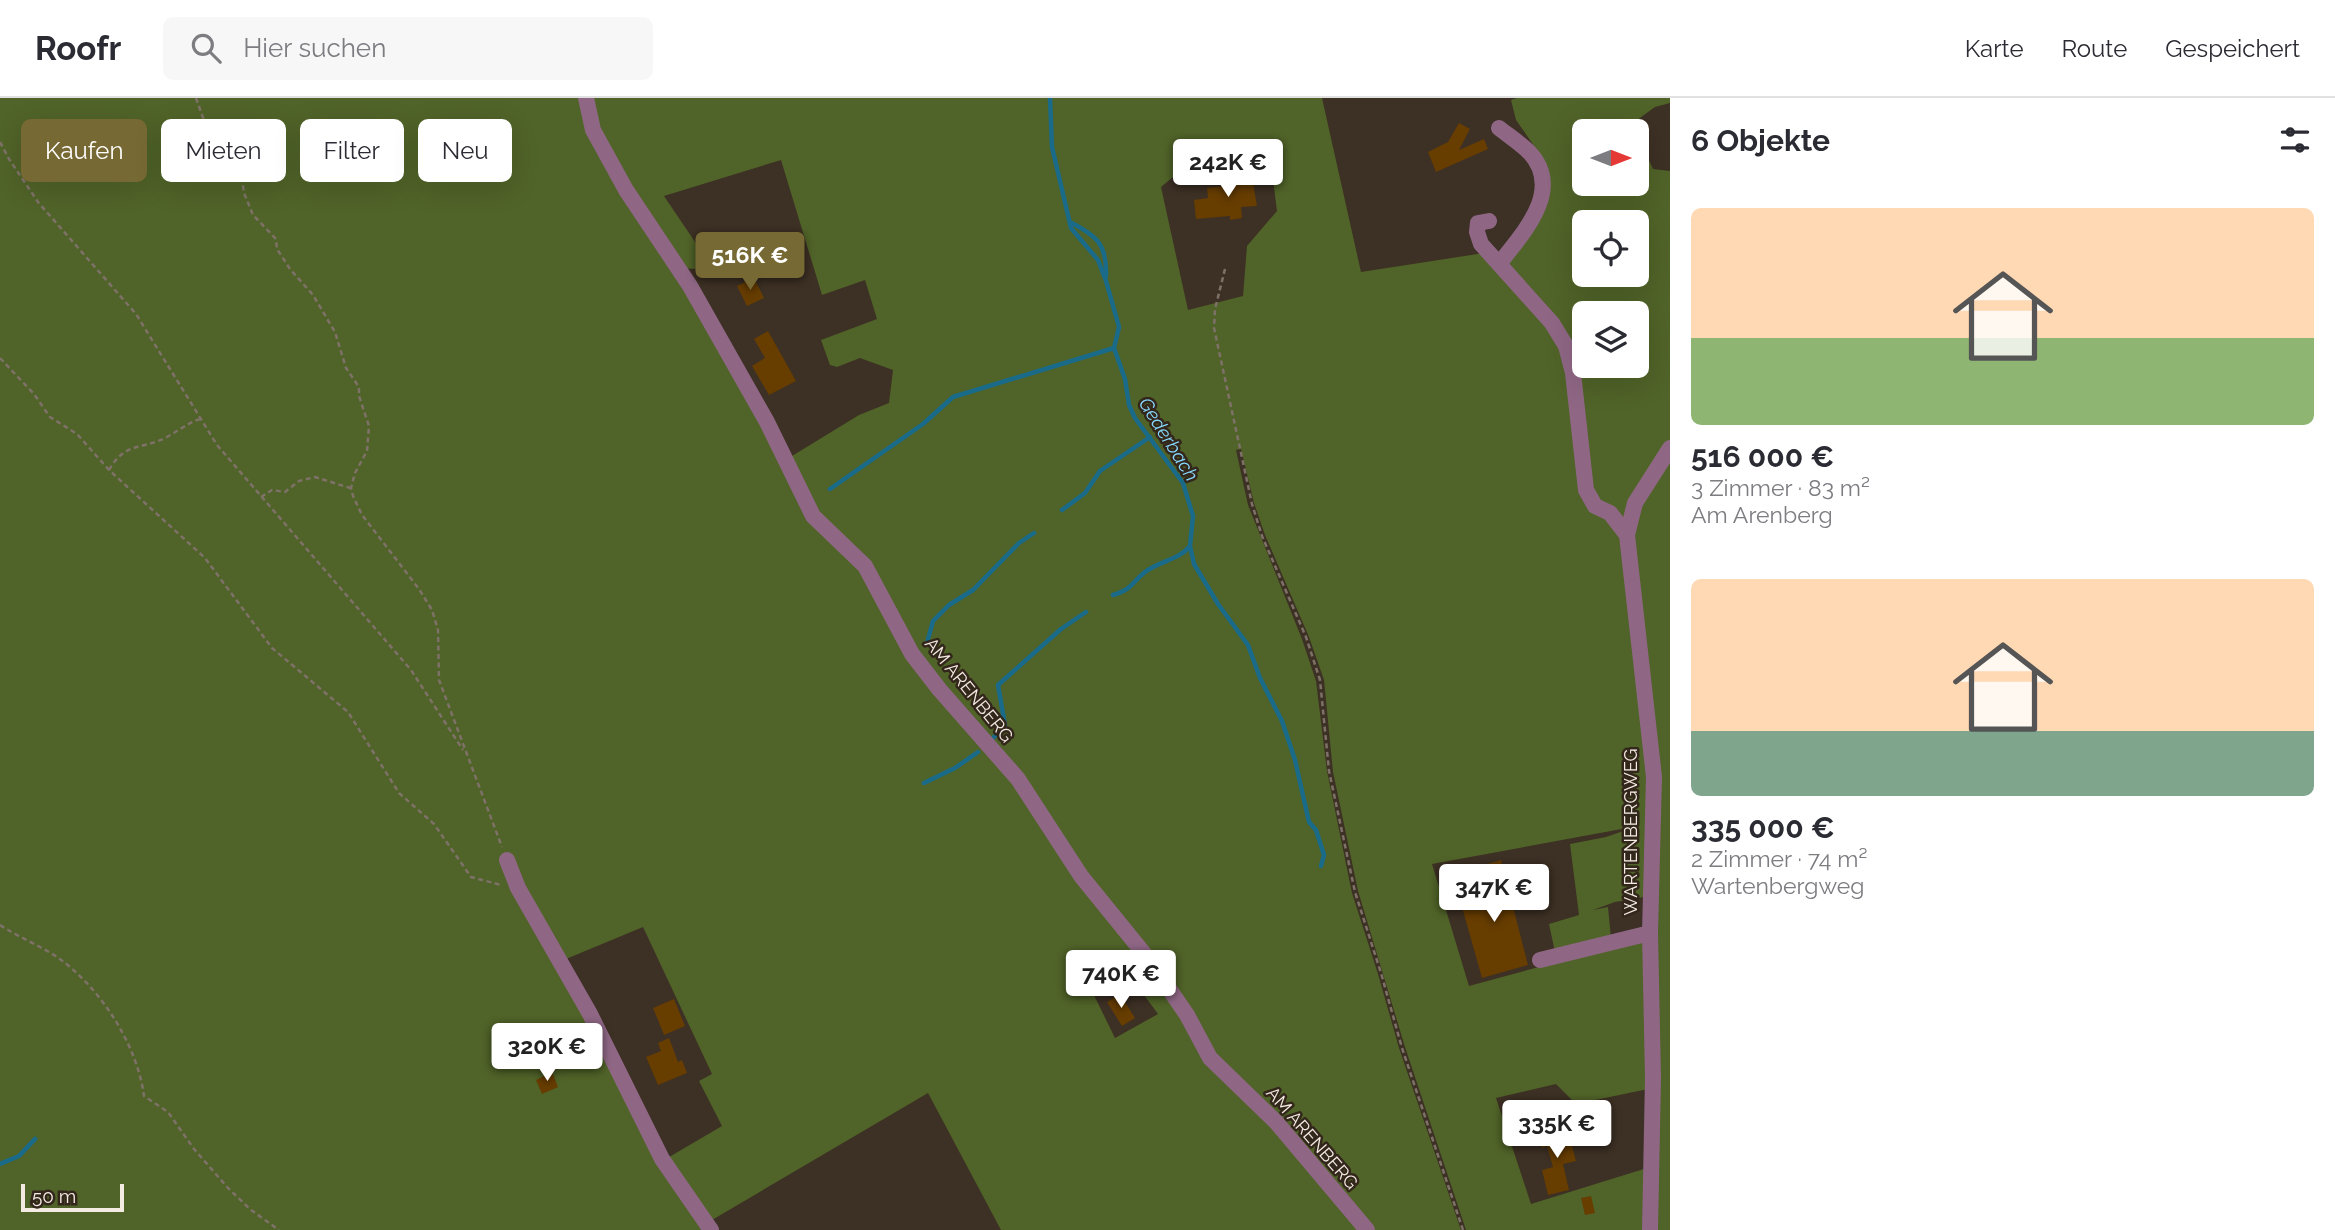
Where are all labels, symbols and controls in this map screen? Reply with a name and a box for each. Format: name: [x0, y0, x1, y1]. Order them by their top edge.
search box: [163, 17, 653, 80]
text: Roofr: [35, 29, 121, 68]
icon: search: [187, 29, 225, 67]
text: Hier suchen: [243, 33, 386, 63]
text: Karte: [1965, 34, 2024, 63]
text: Route: [2062, 34, 2127, 63]
text: Gespeichert: [2165, 34, 2300, 63]
chip: Kaufen: [21, 119, 147, 182]
chip: Mieten: [161, 119, 286, 182]
chip: Filter: [300, 119, 404, 182]
chip: Neu: [418, 119, 512, 182]
north arrow: [1572, 119, 1648, 196]
map controls: [1572, 119, 1649, 378]
icon: filters: [2276, 121, 2314, 159]
text: 6 Objekte: [1691, 123, 1830, 158]
pin: 242K €: [1171, 140, 1285, 199]
text: 242K €: [1189, 148, 1267, 175]
button: locate: [1572, 210, 1649, 287]
pin: 516K €: [693, 232, 807, 292]
text: 516K €: [711, 241, 789, 268]
icon: home: [1940, 253, 2066, 379]
button: layers: [1572, 301, 1649, 378]
water label: Gederbach: [1135, 393, 1203, 485]
text: 516 000 €: [1691, 439, 1834, 474]
text: 3 Zimmer · 83 m²: [1691, 474, 1870, 501]
text: Am Arenberg: [1691, 501, 1833, 528]
icon: home: [1940, 624, 2066, 750]
street label: AM ARENBERG: [921, 633, 1018, 746]
street label: WARTENBERGWEG: [1620, 749, 1641, 916]
text: 335 000 €: [1691, 810, 1835, 845]
text: 2 Zimmer · 74 m²: [1691, 845, 1867, 872]
pin: 347K €: [1437, 864, 1551, 924]
text: Wartenbergweg: [1691, 872, 1865, 899]
text: 347K €: [1455, 873, 1533, 900]
pin: 740K €: [1064, 950, 1178, 1010]
text: 740K €: [1082, 959, 1160, 986]
pin: 320K €: [490, 1024, 604, 1083]
text: 320K €: [508, 1032, 586, 1059]
street label: AM ARENBERG: [1262, 1082, 1362, 1193]
pin: 335K €: [1500, 1100, 1614, 1160]
text: 335K €: [1518, 1109, 1596, 1136]
scale bar: [21, 1181, 124, 1213]
text: 50 m: [32, 1185, 76, 1207]

